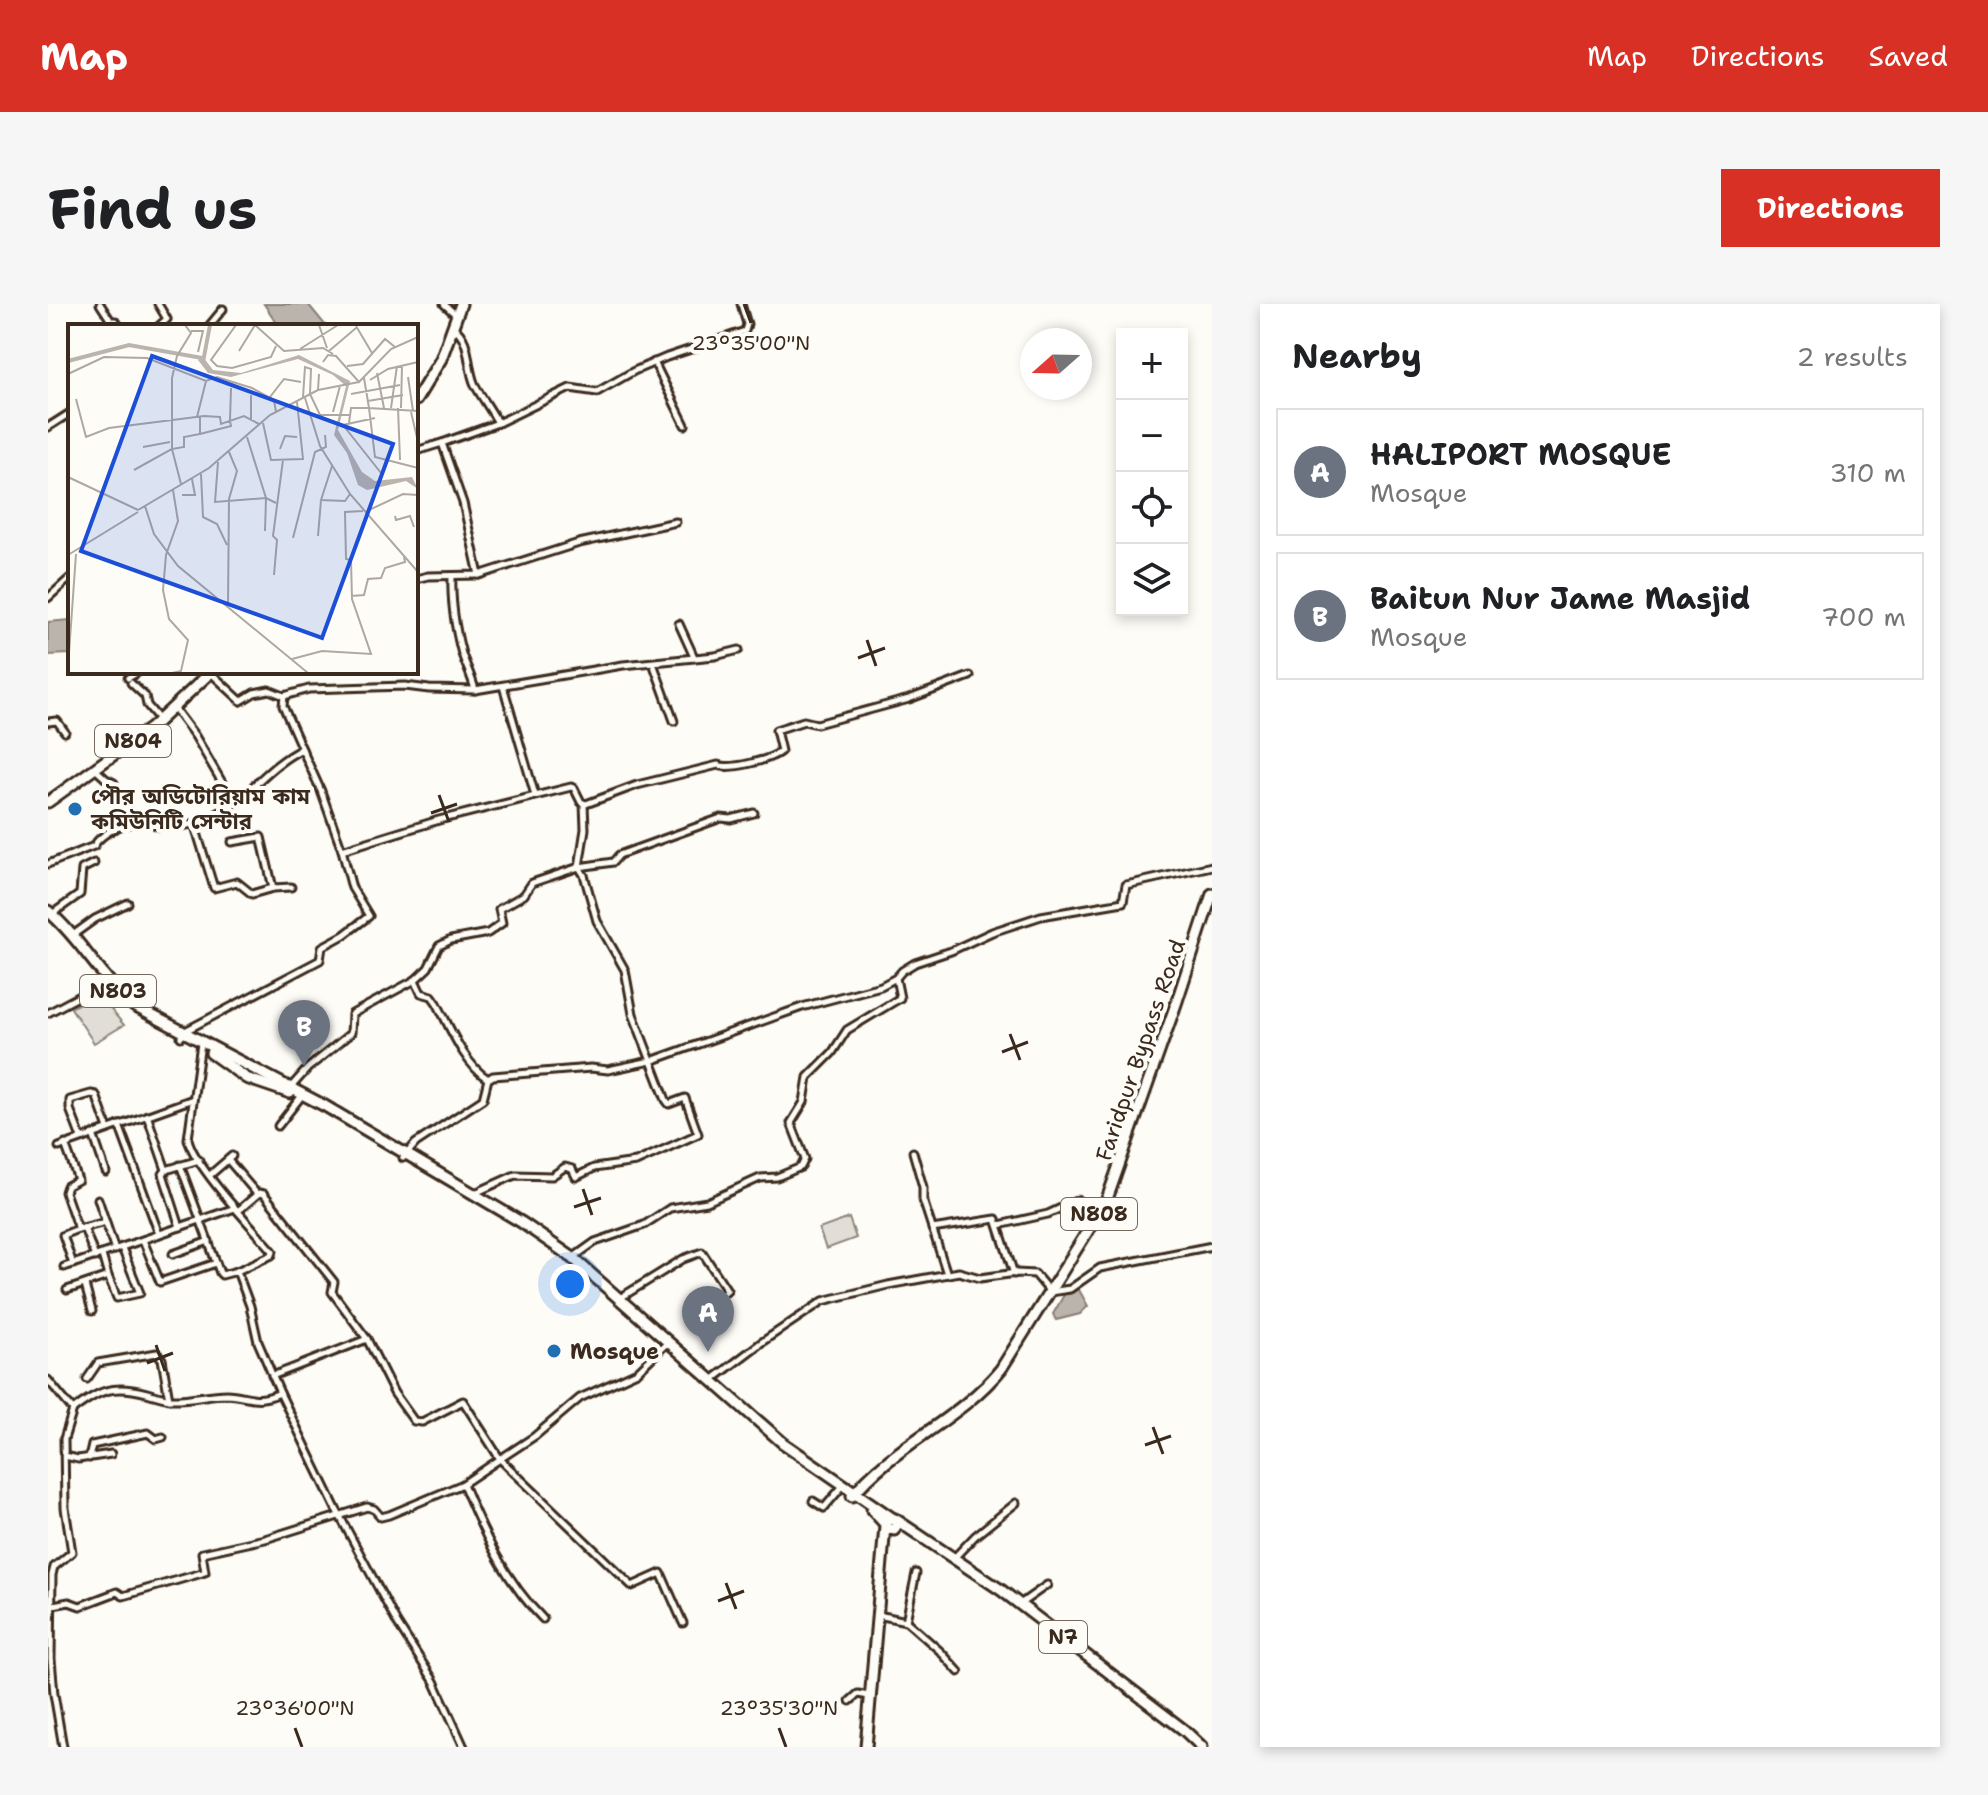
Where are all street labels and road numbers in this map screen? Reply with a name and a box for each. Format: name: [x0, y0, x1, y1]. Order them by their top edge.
road number: N804: [95, 725, 171, 757]
street label: Faridpur Bypass Road: [1089, 935, 1192, 1165]
road number: N803: [80, 975, 156, 1007]
road number: N808: [1061, 1198, 1137, 1230]
road number: N7: [1039, 1621, 1087, 1653]

